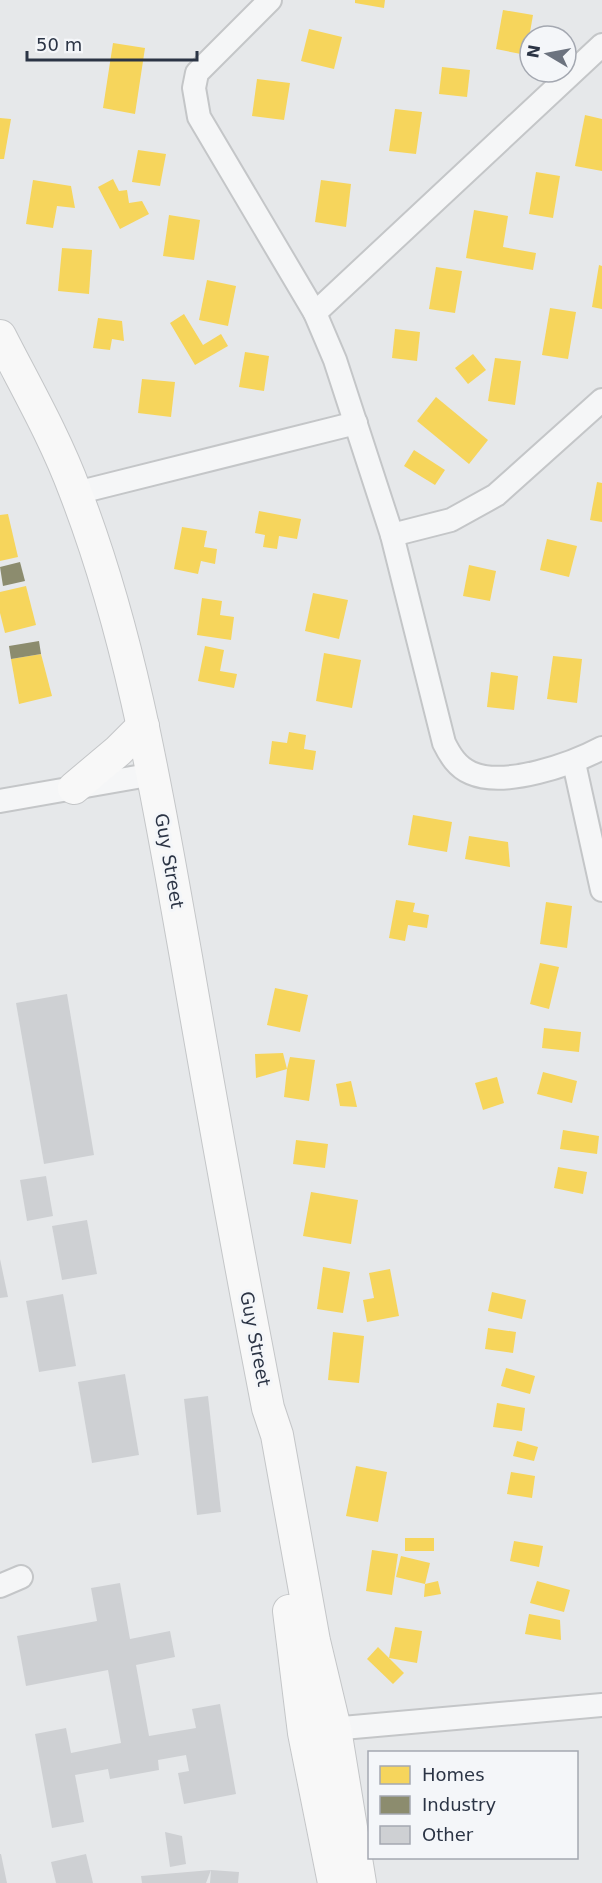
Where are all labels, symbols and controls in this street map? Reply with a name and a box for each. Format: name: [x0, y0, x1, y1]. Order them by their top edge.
scale bar: [27, 24, 196, 62]
north arrow: [518, 24, 578, 84]
text: 50 m: [36, 34, 82, 55]
text: N: [523, 43, 544, 60]
street label: Guy Street: [151, 812, 188, 910]
street label: Guy Street: [236, 1290, 275, 1388]
legend: [368, 1751, 578, 1859]
text: Homes: [422, 1764, 485, 1785]
text: Industry: [422, 1794, 496, 1815]
text: Other: [422, 1824, 474, 1845]

